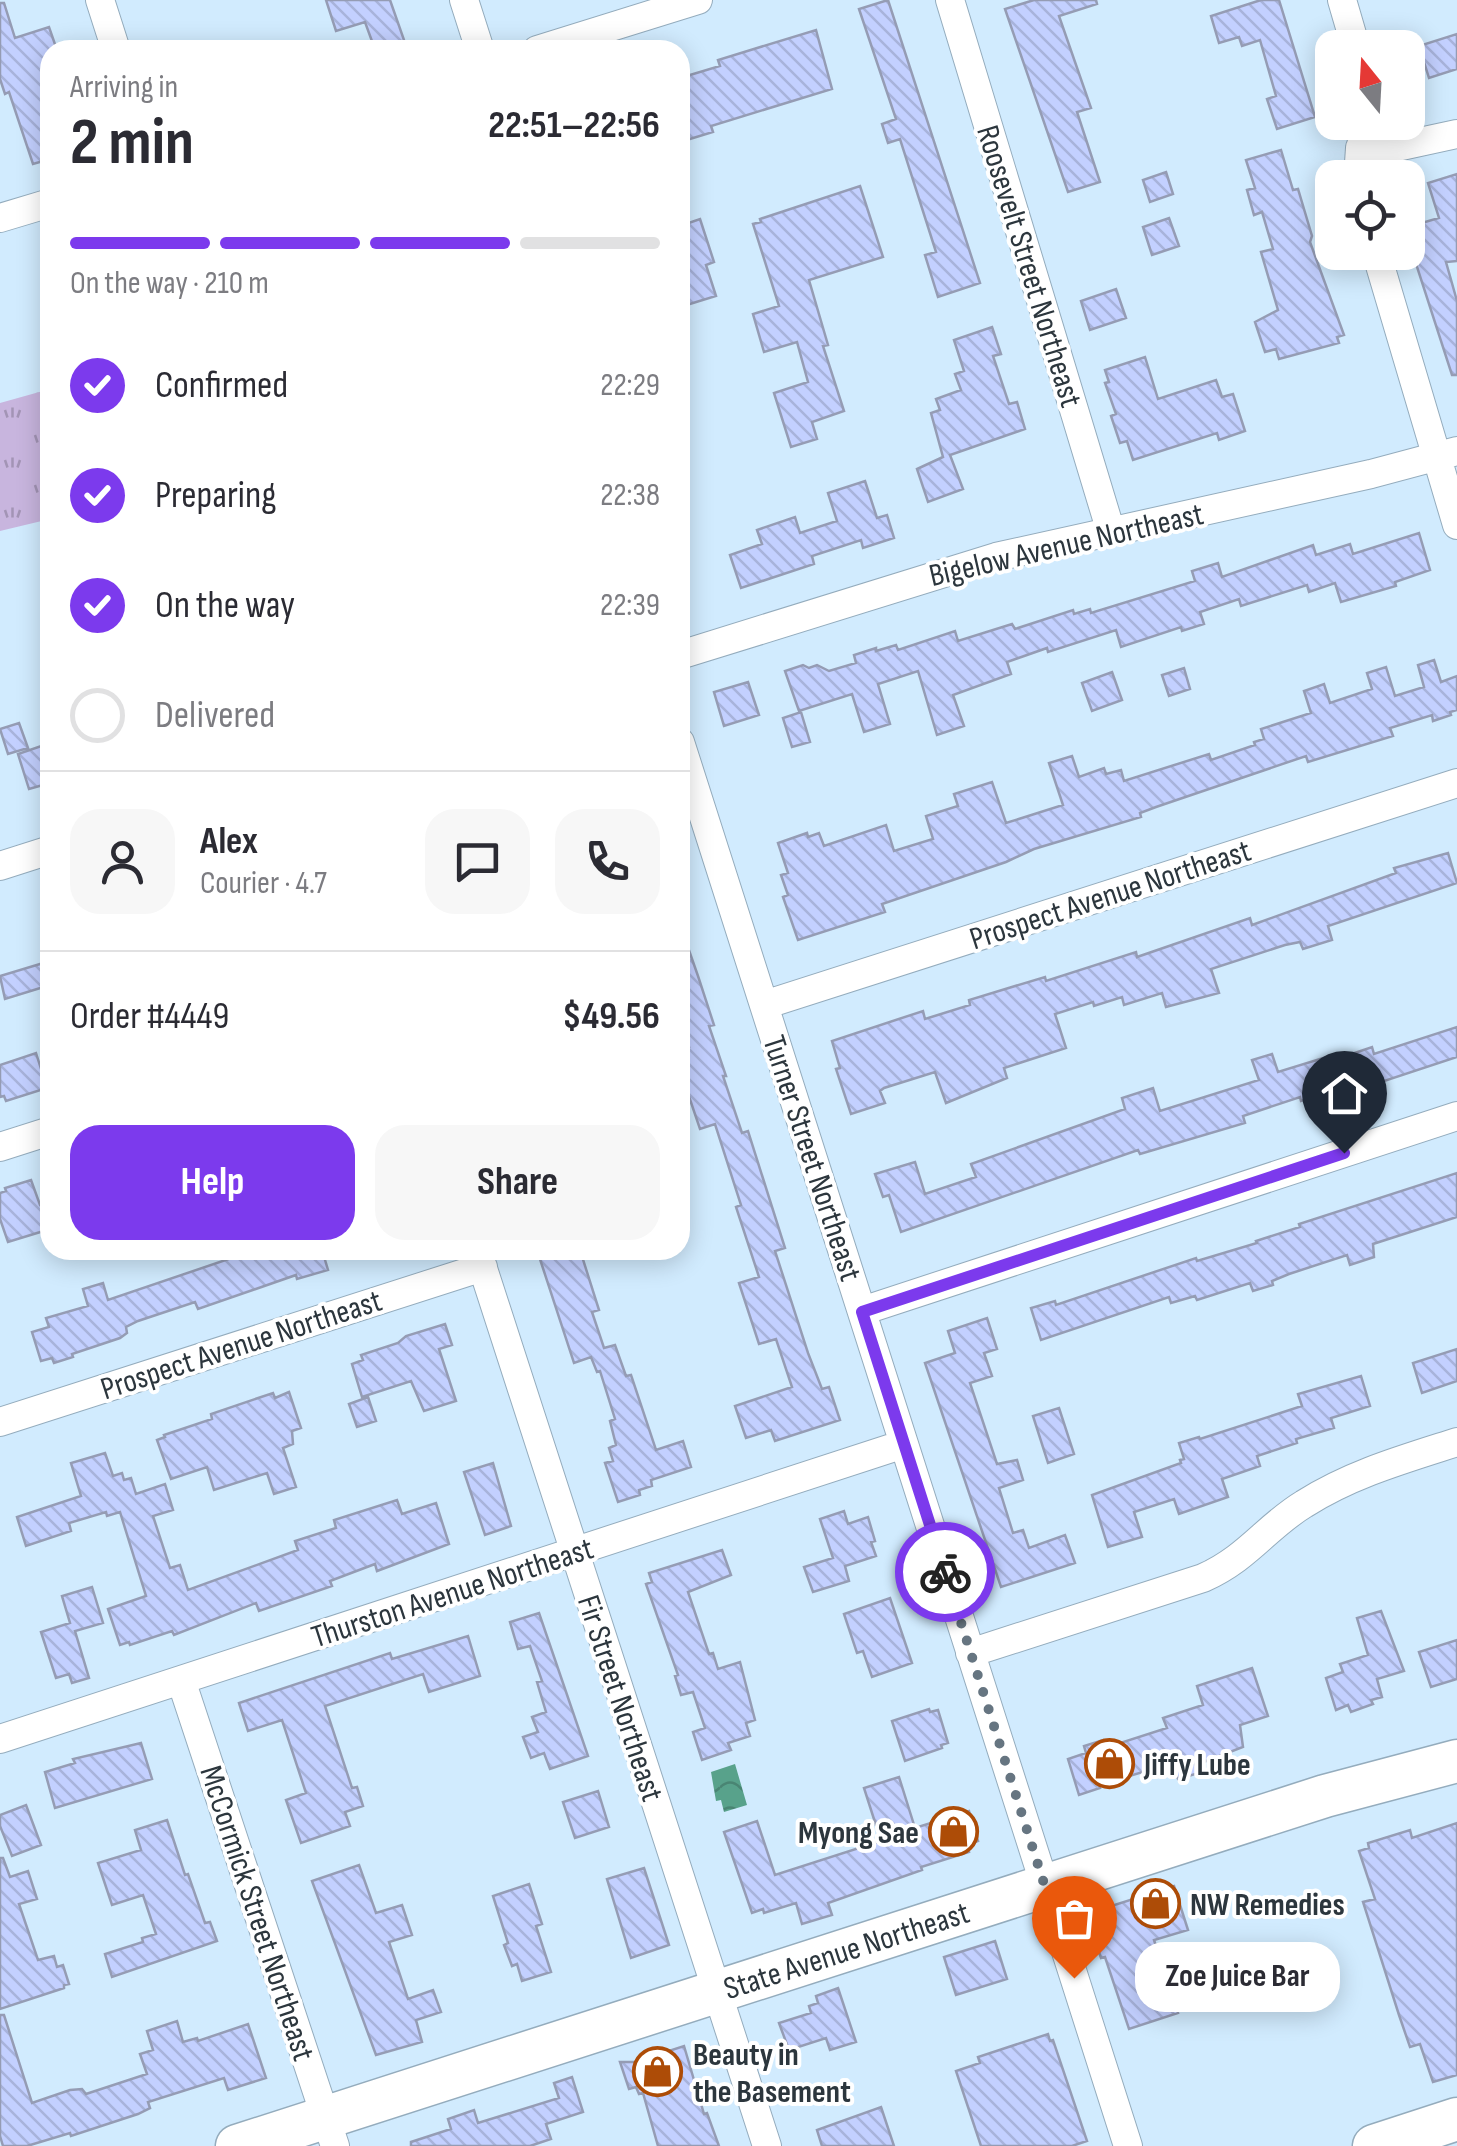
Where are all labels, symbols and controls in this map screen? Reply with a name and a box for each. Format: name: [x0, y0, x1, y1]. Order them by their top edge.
north arrow: [1315, 30, 1425, 140]
map controls: [1315, 30, 1425, 270]
text: Arriving in: [70, 68, 178, 107]
text: 22:51–22:56: [488, 103, 660, 148]
text: 2 min: [70, 105, 194, 183]
street label: Roosevelt Street Northeast: [967, 121, 1090, 412]
button: locate: [1315, 160, 1425, 270]
text: On the way · 210 m: [70, 264, 269, 303]
icon: check: [70, 358, 125, 413]
text: Confirmed: [155, 363, 288, 408]
text: 22:29: [600, 366, 660, 405]
icon: check: [70, 468, 125, 523]
text: Preparing: [155, 473, 276, 518]
text: 22:38: [600, 476, 660, 515]
street label: Bigelow Avenue Northeast: [925, 495, 1207, 596]
icon: check: [70, 578, 125, 633]
text: On the way: [155, 583, 295, 628]
text: 22:39: [600, 586, 660, 625]
text: Delivered: [155, 693, 275, 738]
button: person: [70, 809, 175, 914]
button: chat: [425, 809, 530, 914]
button: phone: [555, 809, 660, 914]
text: Alex: [200, 819, 258, 864]
street label: Prospect Avenue Northeast: [965, 832, 1256, 959]
text: Courier · 4.7: [200, 864, 327, 903]
text: Order #4449: [70, 994, 229, 1039]
text: $49.56: [562, 994, 660, 1039]
street label: Turner Street Northeast: [754, 1031, 870, 1286]
pin: [1302, 1051, 1387, 1154]
icon: home: [1317, 1066, 1372, 1121]
button: Help: [70, 1125, 355, 1240]
button: Share: [375, 1125, 660, 1240]
street label: Prospect Avenue Northeast: [96, 1282, 387, 1409]
courier: [895, 1522, 995, 1622]
street label: Thurston Avenue Northeast: [307, 1529, 598, 1657]
icon: bike: [918, 1545, 973, 1600]
street label: Fir Street Northeast: [568, 1590, 671, 1806]
shop icon: Jiffy Lube: [1083, 1738, 1135, 1790]
place label: Jiffy Lube: [1143, 1746, 1251, 1785]
street label: McCormick Street Northeast: [190, 1761, 323, 2066]
shop icon: Myong Sae: [928, 1806, 980, 1858]
place label: Myong Sae: [798, 1814, 919, 1853]
pin: [1032, 1876, 1117, 1979]
shop icon: NW Remedies: [1129, 1878, 1181, 1930]
place label: NW Remedies: [1190, 1886, 1345, 1925]
icon: bag: [1047, 1891, 1102, 1946]
street label: State Avenue Northeast: [719, 1894, 974, 2009]
callout: Zoe Juice Bar: [1134, 1943, 1339, 2013]
text: Zoe Juice Bar: [1165, 1957, 1310, 1996]
place label: Beauty in the Basement: [693, 2036, 851, 2112]
shop icon: Beauty in the Basement: [632, 2046, 684, 2098]

